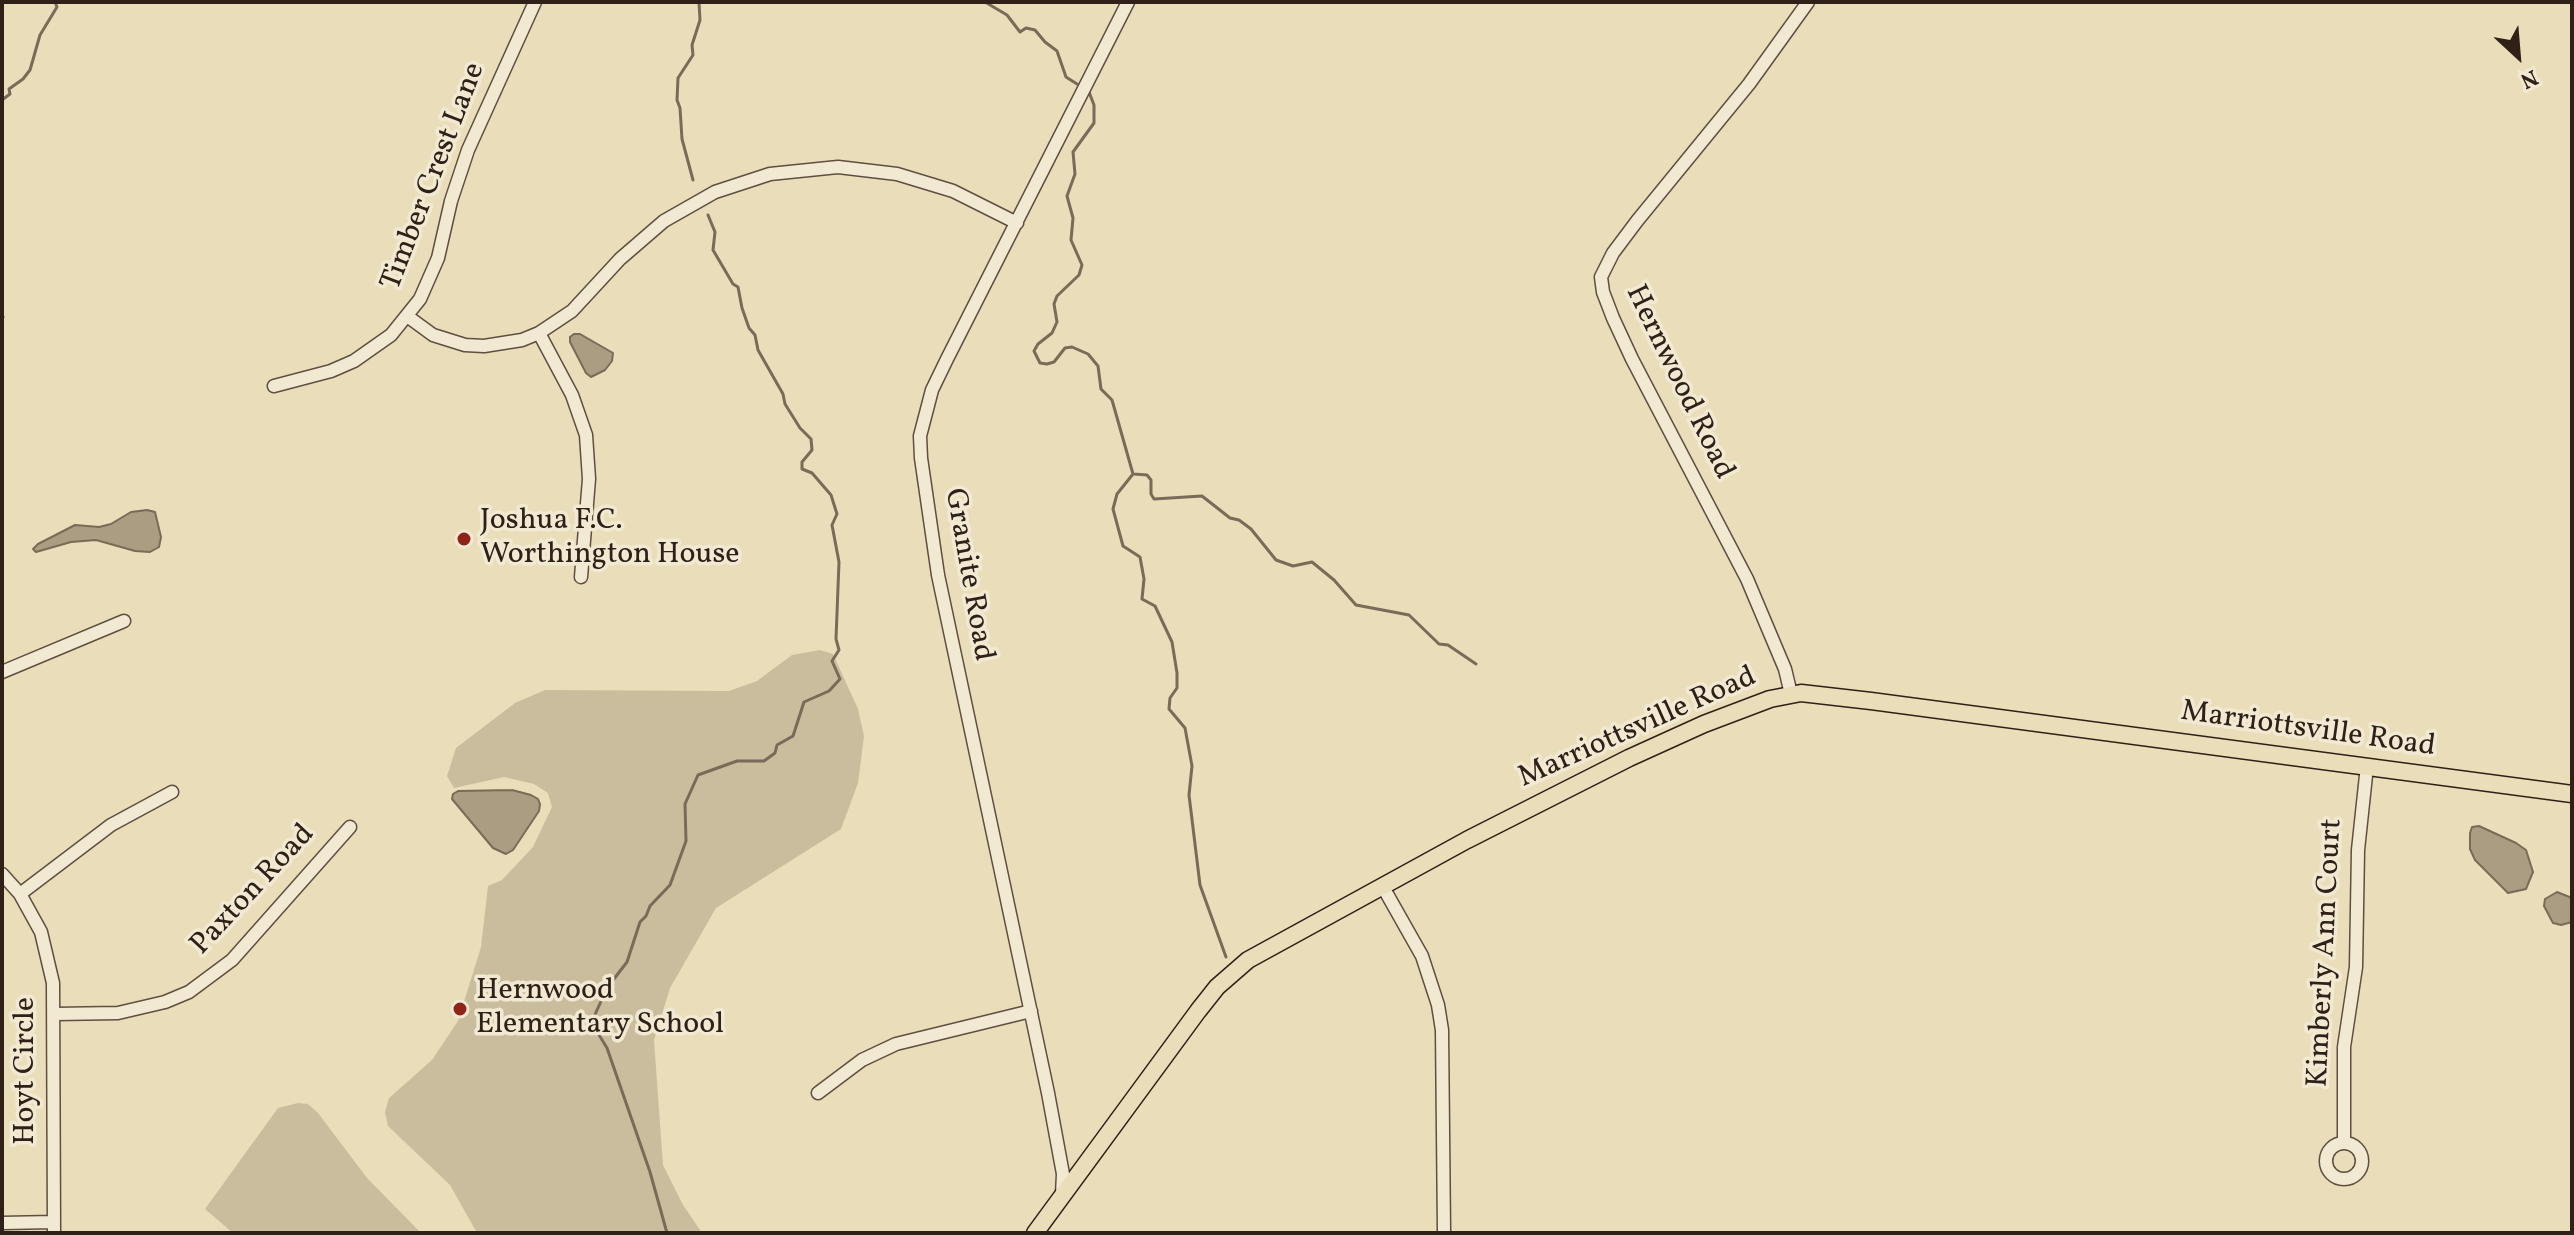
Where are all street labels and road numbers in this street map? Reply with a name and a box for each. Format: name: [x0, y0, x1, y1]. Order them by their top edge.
street label: Timber Crest Lane: [375, 58, 495, 296]
street label: Hernwood Road: [1615, 280, 1741, 486]
street label: Granite Road: [934, 486, 1000, 664]
street label: Marriottsville Road: [1513, 660, 1763, 798]
street label: Marriottsville Road: [2178, 695, 2438, 767]
street label: Paxton Road: [184, 818, 324, 964]
street label: Kimberly Ann Court: [2302, 818, 2352, 1088]
street label: Hoyt Circle: [9, 997, 45, 1145]

